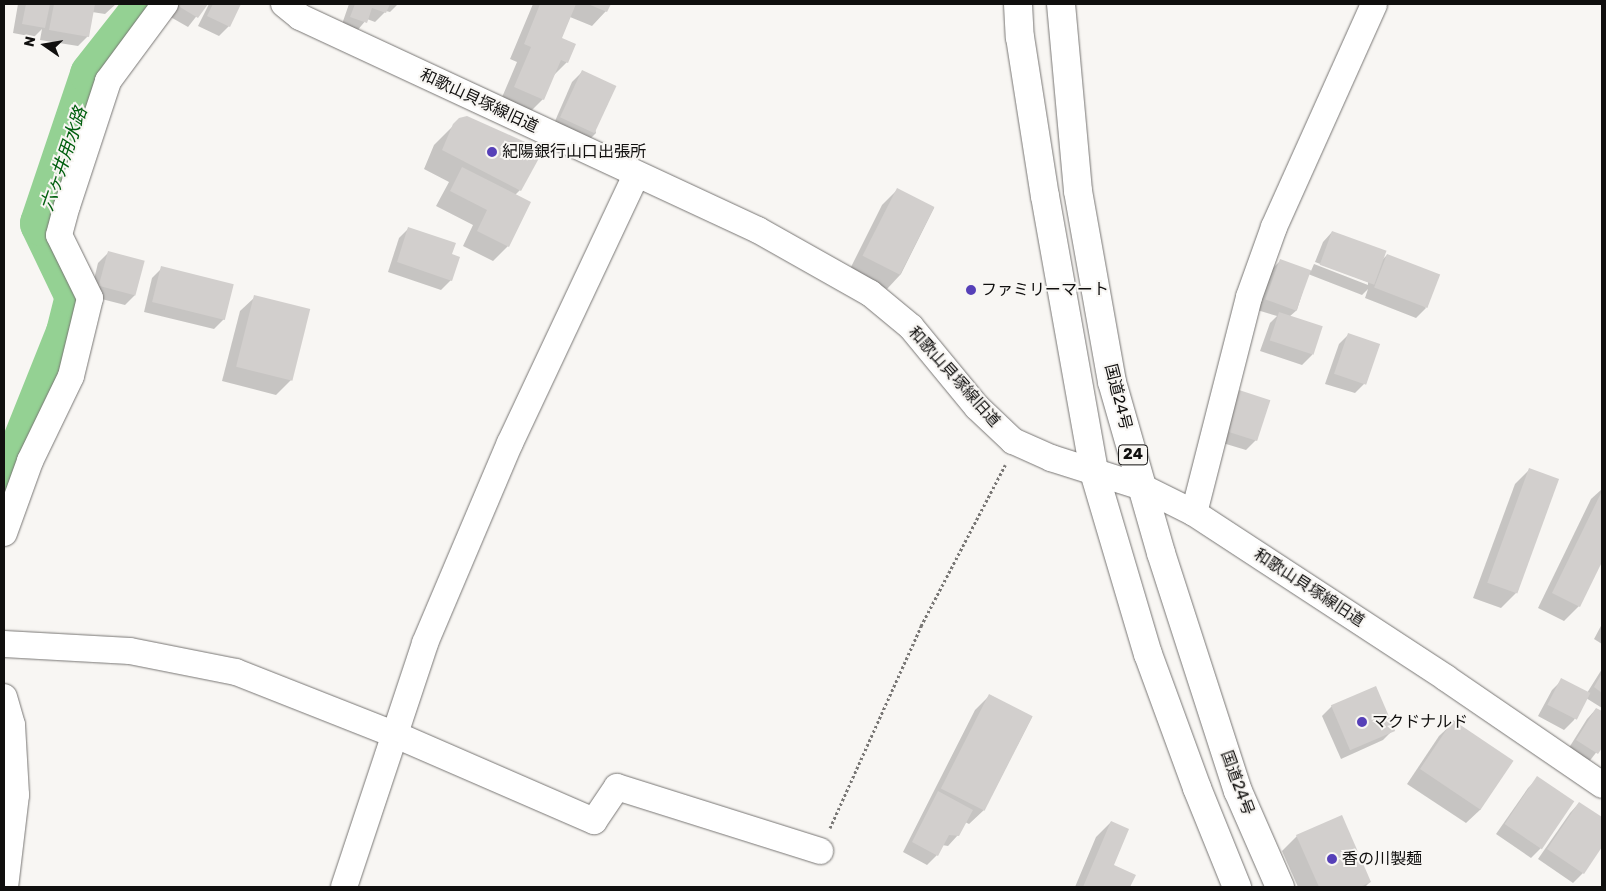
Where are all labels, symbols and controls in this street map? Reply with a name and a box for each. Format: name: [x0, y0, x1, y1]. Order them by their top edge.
north arrow: [20, 20, 70, 70]
text: N: [20, 35, 39, 48]
street label: 和歌山貝塚線旧道: [417, 65, 541, 137]
water label: 六ヶ井用水路: [36, 104, 92, 214]
place label: 紀陽銀行山口出張所: [502, 142, 646, 162]
marker: 紀陽銀行山口出張所: [486, 146, 498, 158]
place label: ファミリーマート: [981, 280, 1109, 300]
marker: ファミリーマート: [965, 284, 977, 296]
street label: 和歌山貝塚線旧道: [904, 323, 1004, 431]
street label: 国道24号: [1101, 362, 1135, 432]
road number: 24: [1118, 442, 1148, 468]
street label: 和歌山貝塚線旧道: [1250, 545, 1368, 631]
place label: マクドナルド: [1372, 712, 1468, 732]
marker: マクドナルド: [1356, 716, 1368, 728]
street label: 国道24号: [1216, 748, 1258, 818]
place label: 香の川製麺: [1342, 849, 1422, 869]
marker: 香の川製麺: [1326, 853, 1338, 865]

